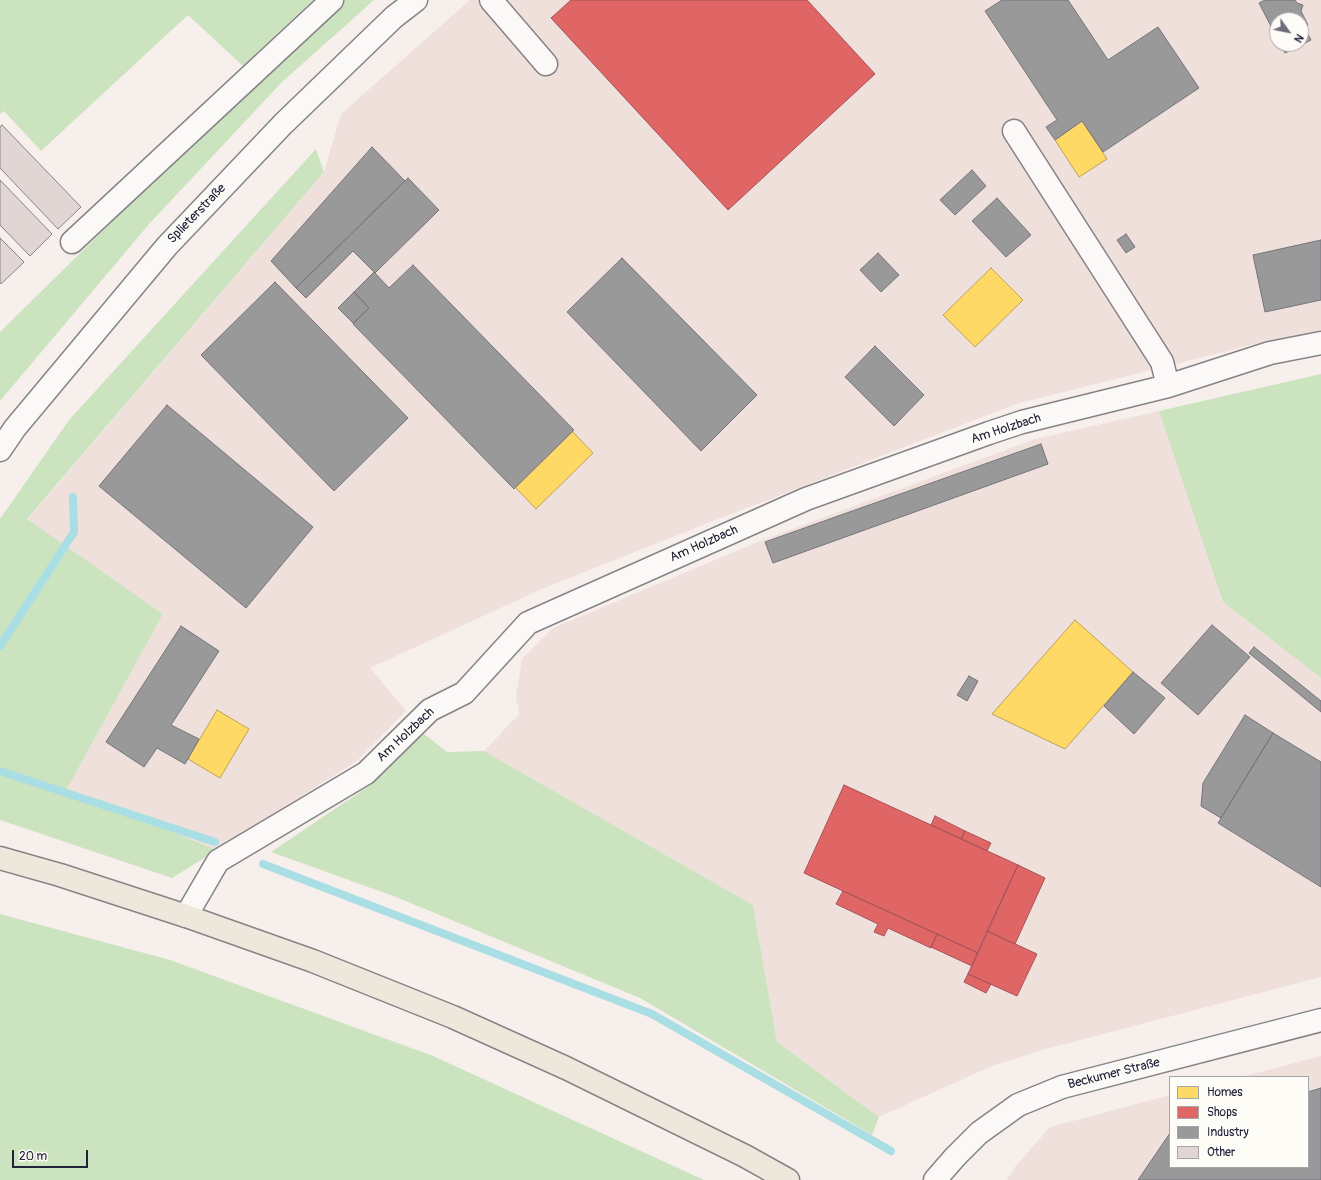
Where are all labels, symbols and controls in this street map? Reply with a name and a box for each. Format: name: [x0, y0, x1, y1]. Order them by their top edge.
north arrow: [1269, 12, 1309, 52]
text: N: [1291, 32, 1306, 45]
street label: Splieterstraße: [165, 181, 229, 247]
street label: Am Holzbach: [969, 410, 1043, 448]
street label: Am Holzbach: [668, 522, 740, 566]
street label: Am Holzbach: [374, 704, 438, 766]
street label: Beckumer Straße: [1066, 1055, 1162, 1093]
legend: [1169, 1076, 1309, 1168]
text: Homes: [1207, 1085, 1243, 1100]
text: Shops: [1207, 1105, 1237, 1120]
text: Industry: [1207, 1125, 1249, 1140]
scale bar: [14, 1142, 90, 1168]
text: Other: [1207, 1145, 1235, 1160]
text: 20 m: [19, 1149, 47, 1164]

